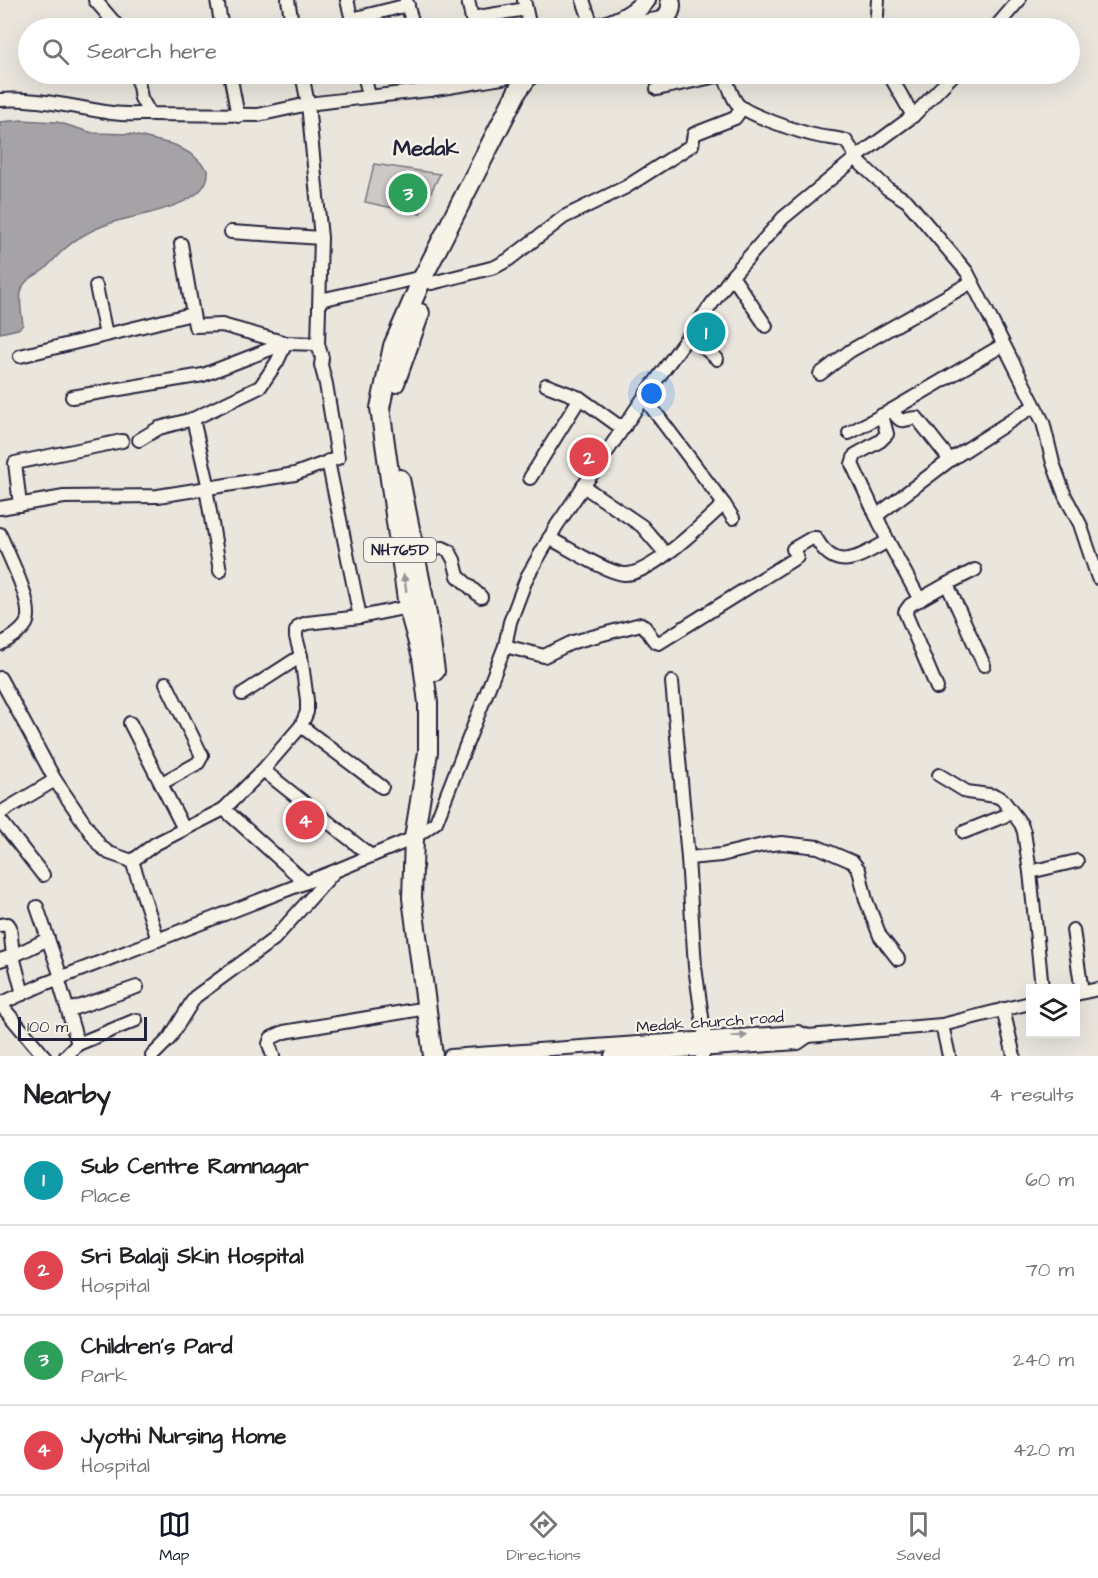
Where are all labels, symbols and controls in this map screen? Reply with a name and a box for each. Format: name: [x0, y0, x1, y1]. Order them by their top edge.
search box: [18, 18, 1080, 84]
icon: search: [39, 35, 72, 68]
text: Search here: [87, 36, 217, 67]
district label: Medak: [393, 133, 460, 164]
pin: 3: [388, 170, 428, 216]
pin: 1: [686, 310, 726, 354]
your location: [637, 379, 666, 408]
pin: 2: [570, 434, 608, 480]
road number: NH765D: [364, 538, 436, 562]
one-way arrow: [400, 573, 409, 592]
pin: 4: [286, 798, 324, 842]
map controls: [1026, 984, 1080, 1038]
button: layers: [1026, 984, 1080, 1038]
street label: Medak church road: [635, 1006, 785, 1038]
scale bar: [18, 1014, 147, 1042]
text: 100 m: [27, 1016, 68, 1038]
one-way arrow: [729, 1031, 748, 1040]
text: Nearby: [24, 1077, 111, 1113]
text: 4 results: [989, 1081, 1074, 1109]
text: Sub Centre Ramnagar: [81, 1151, 309, 1182]
text: 1: [42, 1166, 45, 1194]
text: 60 m: [1025, 1166, 1074, 1194]
text: Place: [81, 1182, 131, 1210]
text: Sri Balaji Skin Hospital: [81, 1241, 304, 1272]
text: 2: [38, 1256, 49, 1284]
text: 70 m: [1026, 1256, 1074, 1284]
text: Hospital: [81, 1272, 150, 1300]
text: Children's Pard: [81, 1331, 233, 1362]
text: 3: [38, 1346, 49, 1374]
text: 240 m: [1013, 1346, 1074, 1374]
text: Park: [81, 1362, 127, 1390]
text: Jyothi Nursing Home: [81, 1421, 286, 1452]
text: 4: [37, 1436, 50, 1464]
text: 420 m: [1013, 1436, 1074, 1464]
text: Hospital: [81, 1452, 150, 1480]
tab: Map: [158, 1508, 191, 1566]
tab: Directions: [507, 1508, 581, 1566]
tab: Saved: [897, 1508, 940, 1566]

